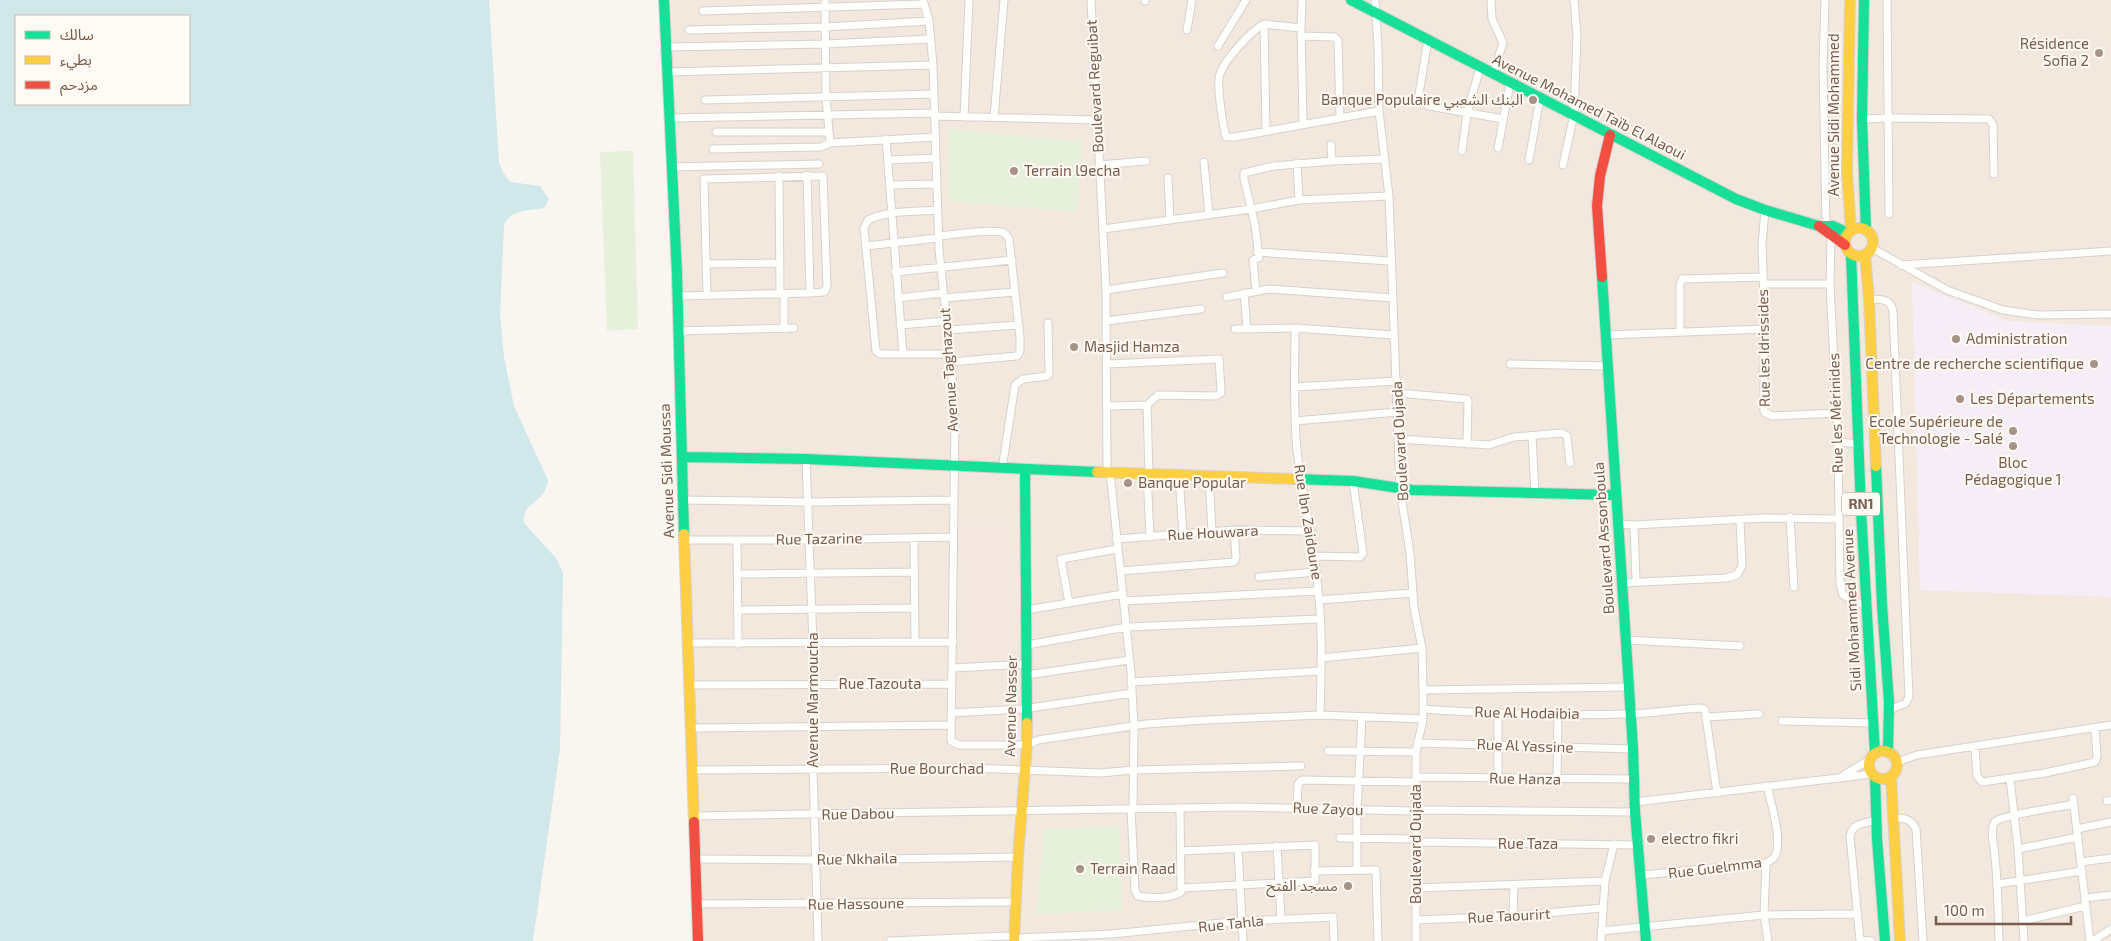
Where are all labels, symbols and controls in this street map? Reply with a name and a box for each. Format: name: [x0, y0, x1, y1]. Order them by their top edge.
legend: [15, 15, 190, 105]
street label: Boulevard Reguibat: [1082, 19, 1106, 153]
text: سالك: [60, 25, 94, 43]
street label: Avenue Sidi Mohammed: [1824, 34, 1842, 196]
place label: Résidence Sofia 2: [2020, 34, 2089, 69]
marker: Résidence Sofia 2: [2093, 47, 2105, 59]
street label: Avenue Mohamed Taïb El Alaoui: [1490, 49, 1689, 163]
text: بطيء: [60, 50, 92, 71]
text: مزدحم: [60, 75, 98, 96]
place label: Banque Populaire البنك الشعبي: [1321, 90, 1523, 111]
marker: Banque Populaire البنك الشعبي: [1527, 94, 1539, 106]
place label: Terrain l9echa: [1024, 161, 1121, 179]
marker: Terrain l9echa: [1008, 165, 1020, 177]
street label: Rue les Idrissides: [1753, 289, 1773, 407]
street label: Avenue Taghazout: [935, 307, 961, 433]
place label: Administration: [1966, 329, 2067, 347]
marker: Administration: [1950, 333, 1962, 345]
place label: Masjid Hamza: [1084, 337, 1180, 356]
marker: Masjid Hamza: [1068, 341, 1080, 353]
street label: Rue les Mérinides: [1824, 353, 1846, 473]
place label: Centre de recherche scientifique: [1865, 354, 2084, 372]
marker: Centre de recherche scientifique: [2088, 358, 2100, 370]
street label: Boulevard Oujada: [1387, 381, 1412, 502]
place label: Les Départements: [1970, 389, 2095, 407]
marker: Les Départements: [1954, 393, 1966, 405]
street label: Avenue Sidi Moussa: [655, 403, 677, 539]
place label: Ecole Supérieure de Technologie - Salé: [1869, 412, 2003, 447]
marker: Ecole Supérieure de Technologie - Salé: [2007, 425, 2019, 437]
marker: Bloc Pédagogique 1: [2007, 440, 2019, 452]
place label: Bloc Pédagogique 1: [1964, 453, 2062, 488]
street label: Boulevard Assonboula: [1589, 461, 1617, 615]
street label: Rue Ibn Zaidoune: [1291, 463, 1327, 581]
place label: Banque Popular: [1138, 473, 1246, 491]
marker: Banque Popular: [1122, 477, 1134, 489]
road number: RN1: [1842, 492, 1880, 516]
street label: Rue Houwara: [1167, 521, 1259, 543]
street label: Rue Tazarine: [775, 528, 863, 548]
street label: Sidi Mohammed Avenue: [1838, 528, 1864, 692]
street label: Avenue Marmoucha: [803, 632, 821, 768]
street label: Avenue Nasser: [1000, 655, 1020, 757]
street label: Rue Tazouta: [838, 674, 922, 692]
street label: Rue Al Hodaibia: [1474, 702, 1580, 722]
street label: Rue Al Yassine: [1476, 734, 1574, 756]
street label: Rue Bourchad: [890, 759, 984, 777]
street label: Rue Hanza: [1489, 768, 1561, 788]
street label: Boulevard Oujada: [1406, 784, 1425, 904]
street label: Rue Zayou: [1292, 798, 1364, 818]
street label: Rue Dabou: [821, 803, 895, 823]
place label: electro fikri: [1661, 829, 1739, 847]
marker: electro fikri: [1645, 833, 1657, 845]
street label: Rue Taza: [1498, 834, 1558, 852]
street label: Rue Nkhaila: [816, 848, 898, 868]
street label: Rue Guelmma: [1667, 852, 1763, 882]
place label: Terrain Raad: [1090, 859, 1175, 877]
marker: Terrain Raad: [1074, 863, 1086, 875]
place label: مسجد الفتح: [1266, 876, 1338, 898]
marker: مسجد الفتح: [1342, 880, 1354, 892]
street label: Rue Hassoune: [808, 893, 904, 913]
scale bar: [1936, 894, 2071, 926]
text: 100 m: [1944, 901, 1985, 919]
street label: Rue Taourirt: [1467, 904, 1551, 926]
street label: Rue Tahla: [1197, 911, 1265, 935]

